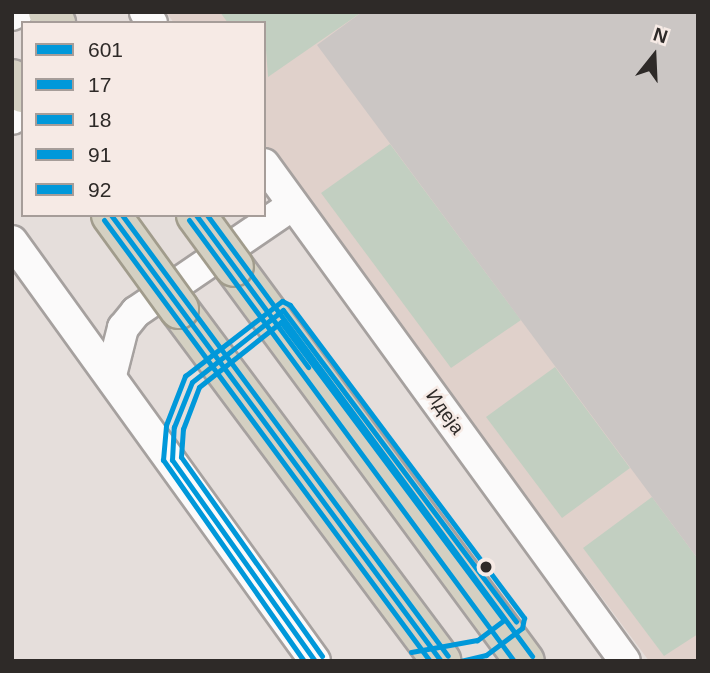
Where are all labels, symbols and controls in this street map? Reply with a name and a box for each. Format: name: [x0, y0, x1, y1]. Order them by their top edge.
legend: [21, 21, 266, 217]
north arrow: [619, 21, 689, 91]
text: N: [651, 23, 670, 48]
text: 601: [88, 38, 123, 61]
text: 17: [88, 73, 111, 96]
text: 18: [88, 108, 111, 131]
text: 91: [88, 143, 111, 166]
text: 92: [88, 178, 111, 201]
street label: Идеја: [421, 385, 469, 439]
unlabelled marker: [479, 560, 493, 574]

